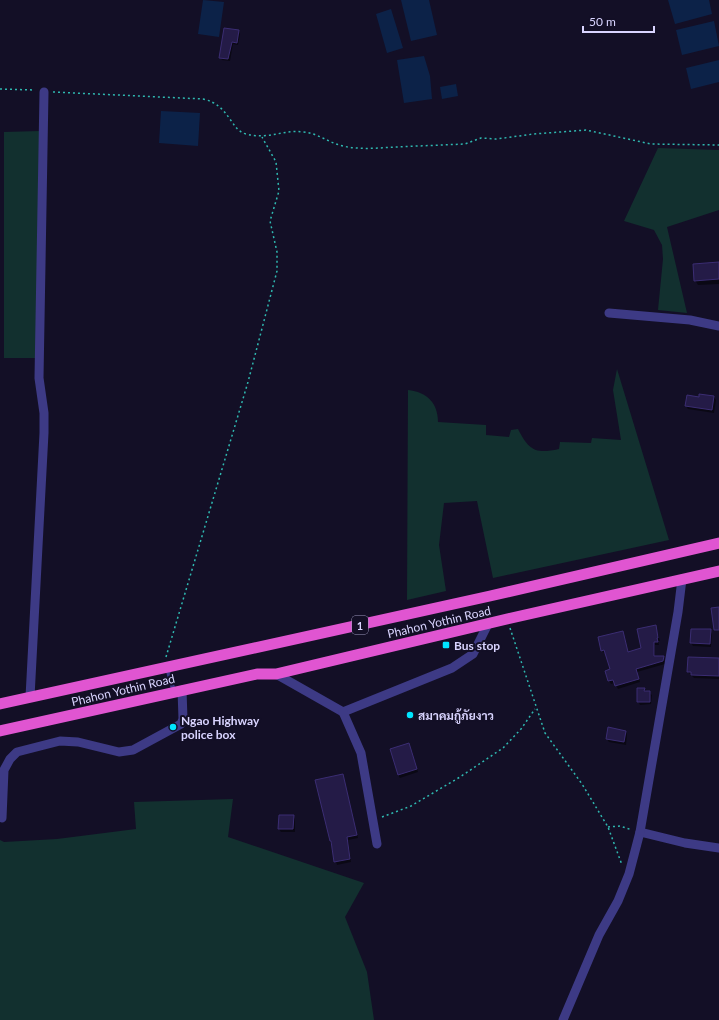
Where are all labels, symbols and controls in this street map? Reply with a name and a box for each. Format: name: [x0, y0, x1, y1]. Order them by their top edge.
scale bar: [583, 8, 654, 34]
text: 50 m: [589, 14, 616, 29]
street label: Phahon Yothin Road: [386, 603, 492, 641]
road number: 1: [352, 616, 368, 634]
place label: Bus stop: [454, 638, 500, 653]
marker: Bus stop: [441, 640, 451, 650]
street label: Phahon Yothin Road: [70, 671, 176, 709]
place label: สมาคมกู้ภัยงาว: [418, 708, 494, 724]
marker: สมาคมกู้ภัยงาว: [405, 710, 415, 720]
place label: Ngao Highway police box: [181, 713, 260, 742]
marker: Ngao Highway police box: [168, 722, 178, 732]

